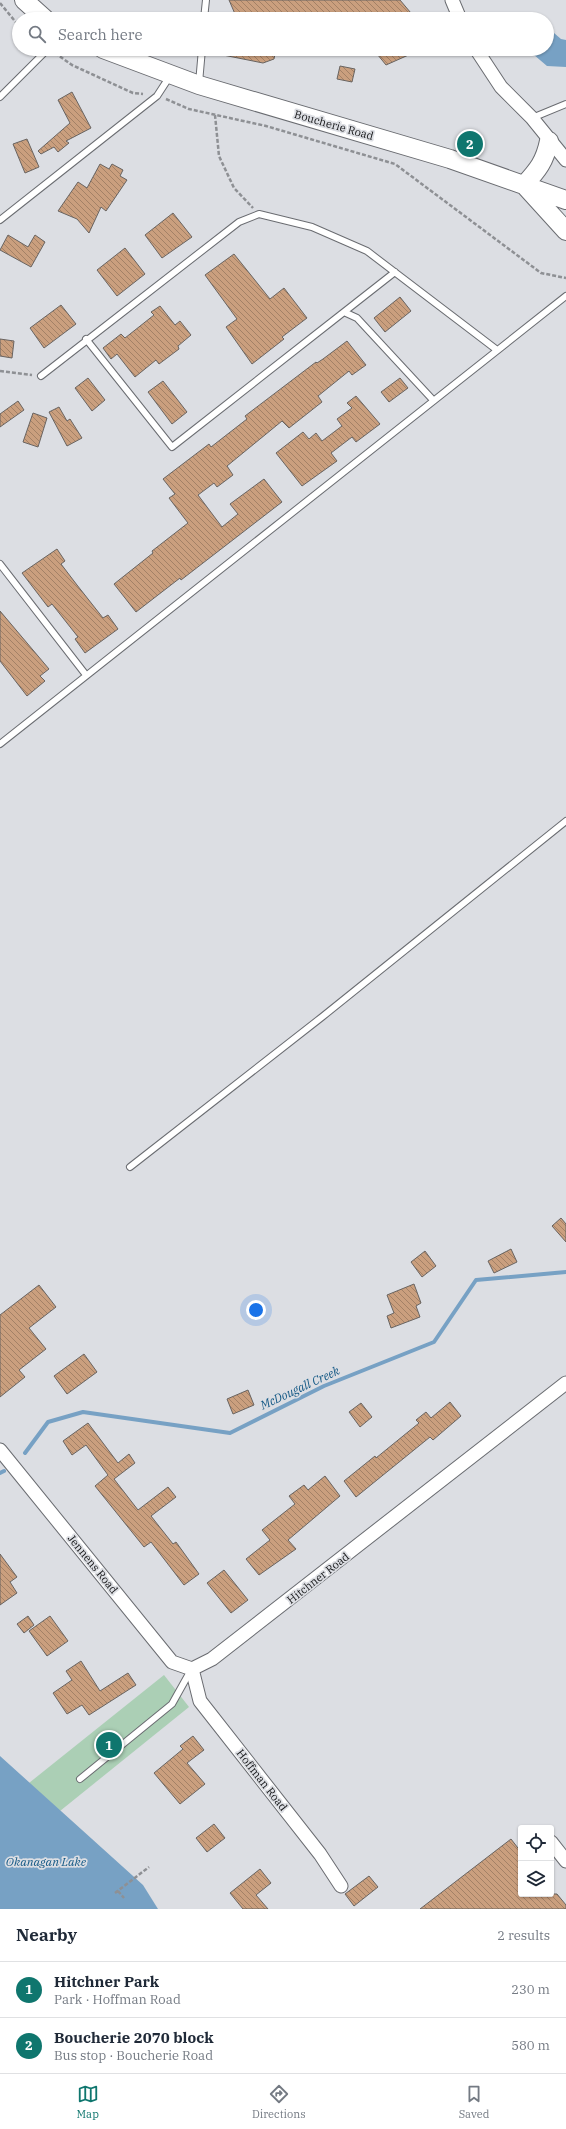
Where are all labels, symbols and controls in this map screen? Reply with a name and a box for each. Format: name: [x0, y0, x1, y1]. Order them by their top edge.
search box: [12, 12, 554, 56]
icon: search: [26, 23, 48, 45]
text: Search here: [58, 25, 143, 44]
street label: Boucherie Road: [293, 107, 376, 143]
pin: 2: [457, 129, 483, 159]
your location: [246, 1300, 266, 1320]
water label: McDougall Creek: [257, 1362, 342, 1413]
street label: Jennens Road: [65, 1532, 121, 1597]
street label: Hitchner Road: [284, 1549, 352, 1607]
pin: 1: [96, 1730, 122, 1760]
street label: Hoffman Road: [234, 1746, 291, 1814]
map controls: [518, 1825, 554, 1897]
button: locate: [518, 1825, 554, 1861]
water label: Okanagan Lake: [6, 1854, 87, 1869]
button: layers: [518, 1861, 554, 1897]
text: Nearby: [16, 1924, 77, 1946]
text: 2 results: [497, 1927, 550, 1944]
text: Hitchner Park: [54, 1972, 159, 1991]
text: 1: [25, 1981, 33, 1998]
text: 230 m: [511, 1981, 550, 1998]
text: Park · Hoffman Road: [54, 1991, 181, 2008]
text: Boucherie 2070 block: [54, 2028, 214, 2047]
text: 2: [25, 2037, 33, 2054]
text: 580 m: [511, 2037, 550, 2054]
text: Bus stop · Boucherie Road: [54, 2047, 213, 2064]
tab: Map: [77, 2083, 99, 2121]
tab: Directions: [252, 2083, 306, 2121]
tab: Saved: [459, 2083, 489, 2121]

